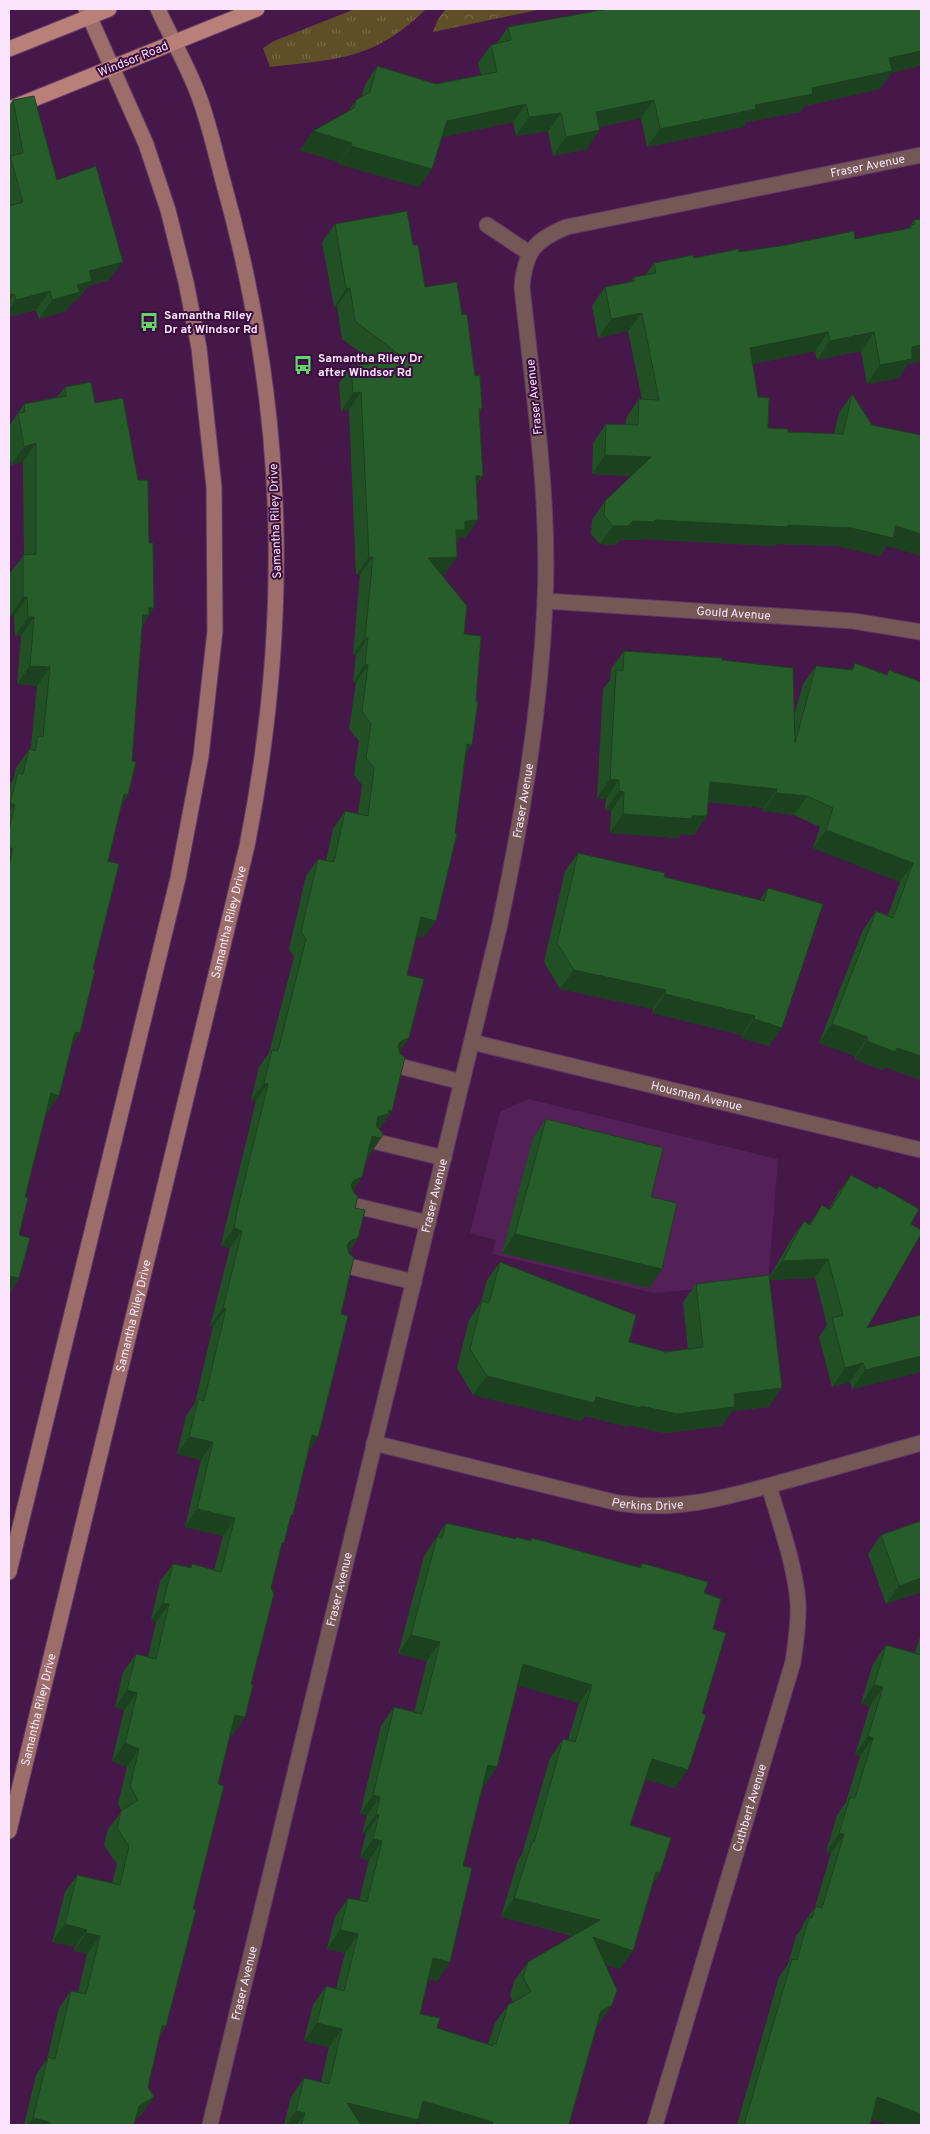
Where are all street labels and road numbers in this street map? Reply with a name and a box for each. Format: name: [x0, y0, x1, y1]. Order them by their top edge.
street label: Windsor Road: [96, 39, 171, 81]
street label: Fraser Avenue: [829, 151, 907, 182]
street label: Fraser Avenue: [523, 358, 547, 435]
street label: Samantha Riley Drive: [266, 463, 286, 579]
street label: Gould Avenue: [696, 604, 771, 625]
street label: Fraser Avenue: [510, 762, 538, 840]
street label: Samantha Riley Drive: [208, 864, 251, 980]
street label: Housman Avenue: [649, 1078, 744, 1116]
street label: Fraser Avenue: [419, 1157, 452, 1235]
street label: Samantha Riley Drive: [113, 1258, 156, 1374]
street label: Perkins Drive: [610, 1495, 684, 1515]
street label: Fraser Avenue: [324, 1551, 357, 1628]
street label: Samantha Riley Drive: [18, 1652, 61, 1768]
street label: Cuthbert Avenue: [730, 1762, 771, 1854]
street label: Fraser Avenue: [229, 1945, 262, 2022]

